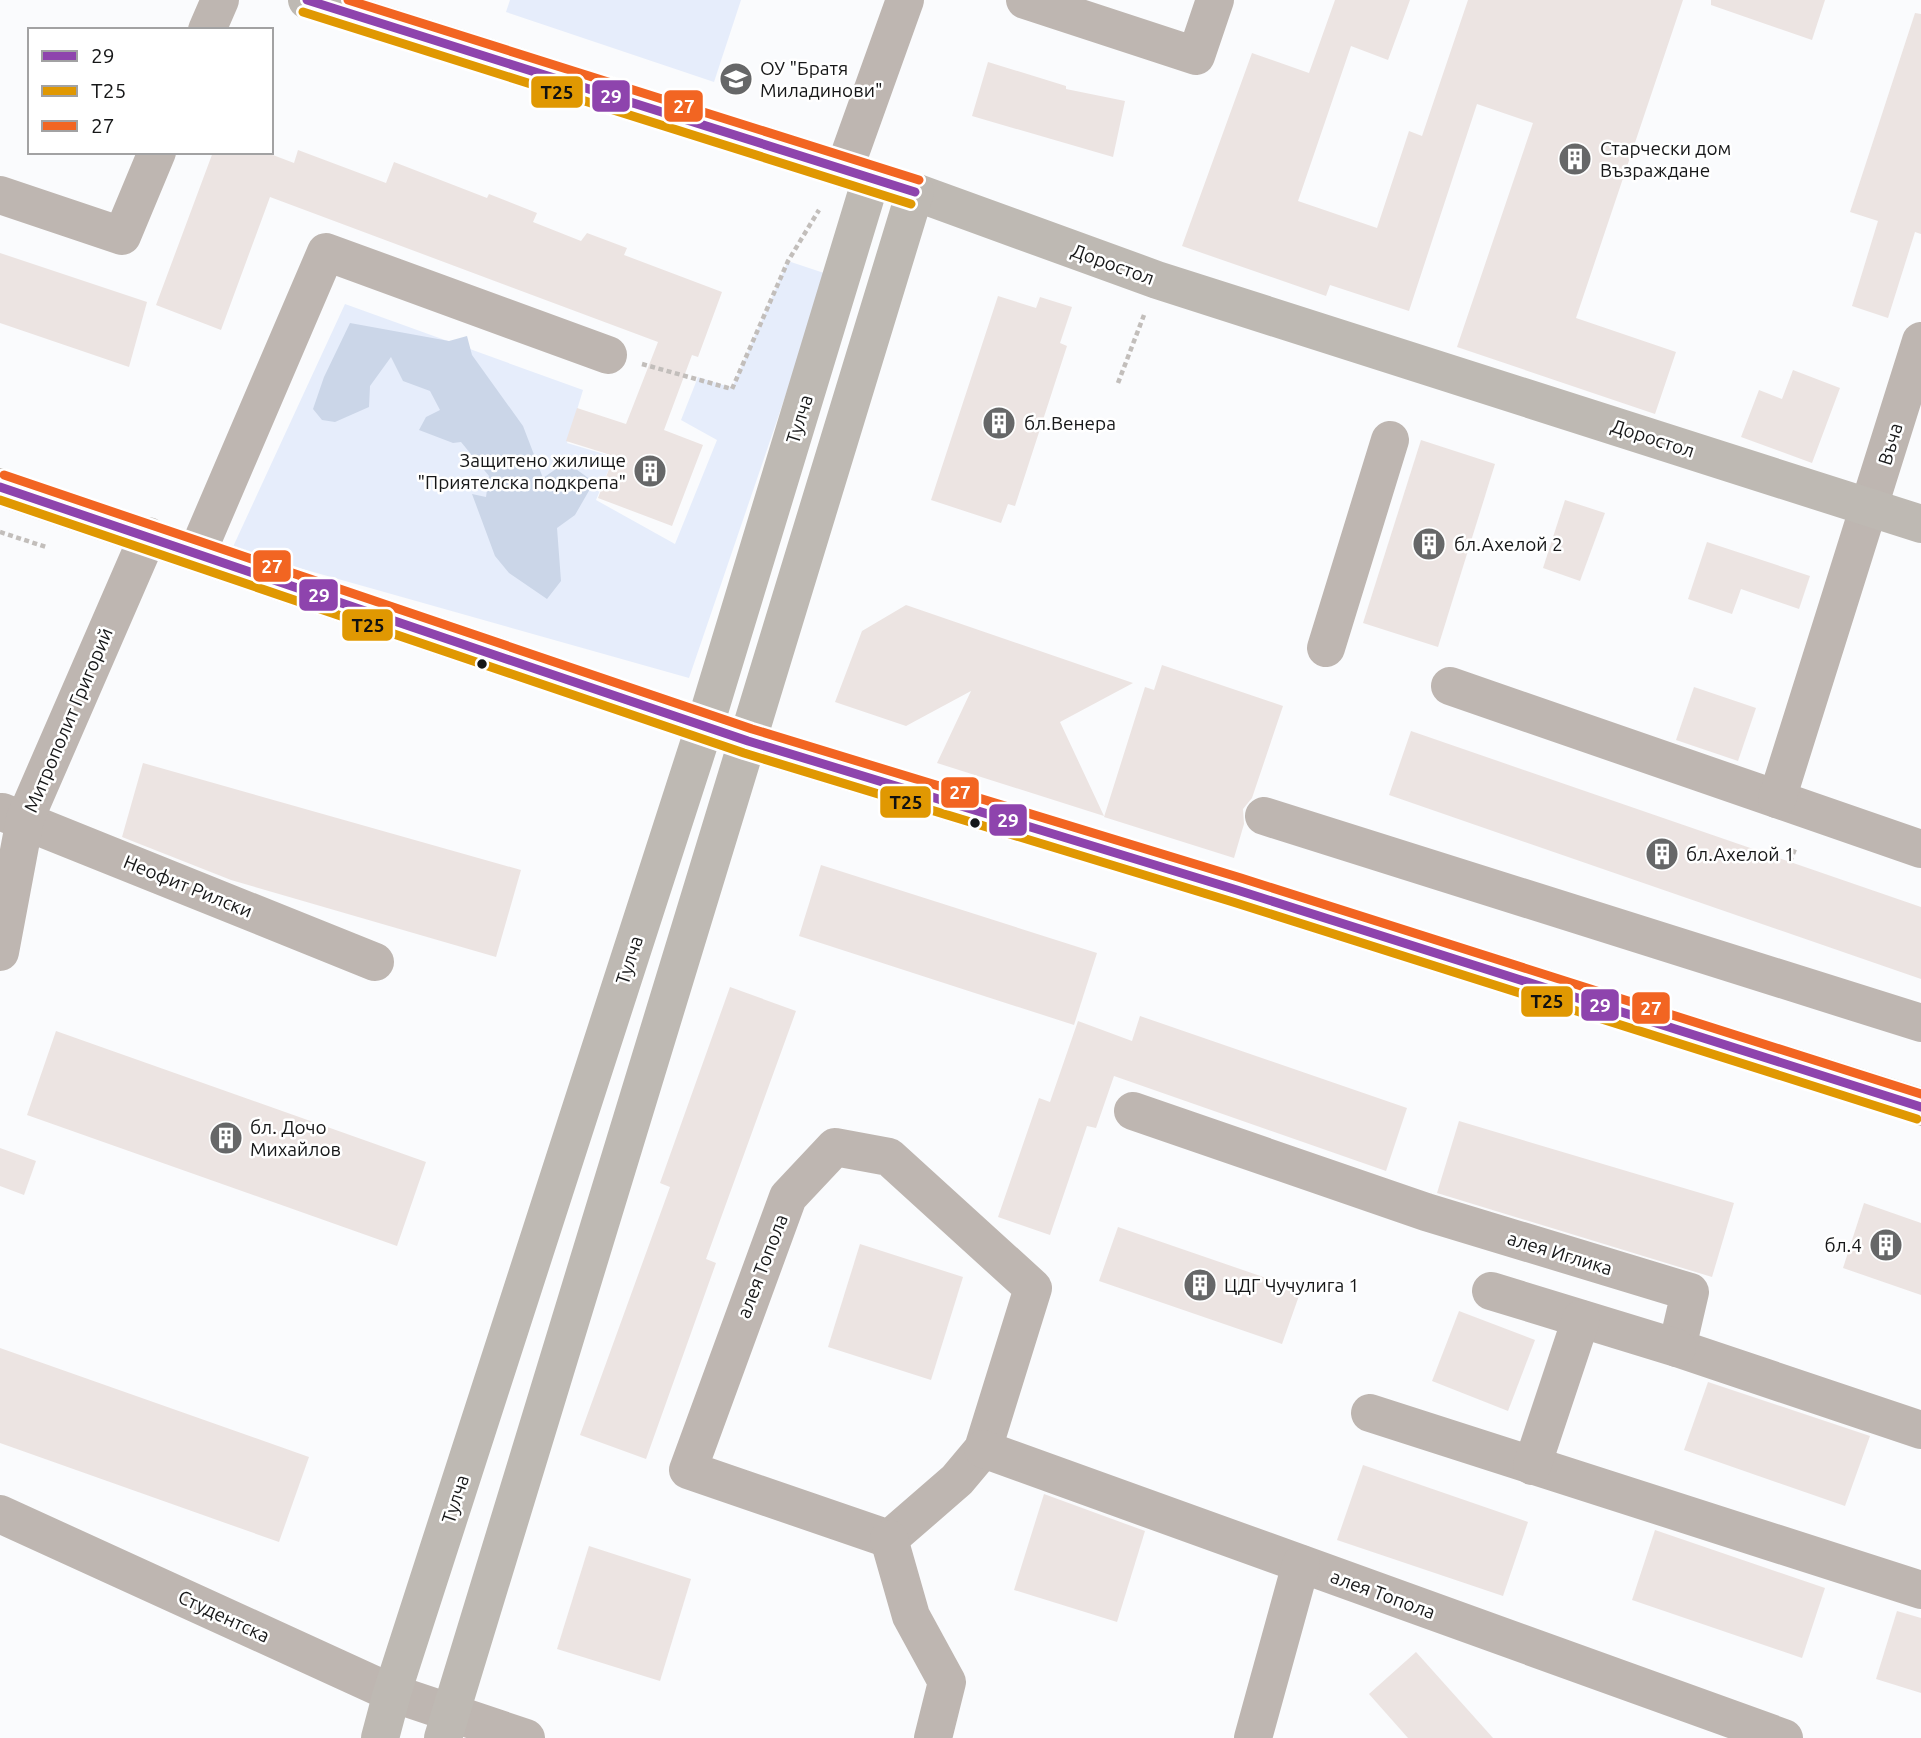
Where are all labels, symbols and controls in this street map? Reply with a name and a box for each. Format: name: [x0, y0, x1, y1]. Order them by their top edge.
legend: [28, 28, 273, 154]
text: 29: [91, 43, 115, 67]
place label: ОУ "Братя Миладинови": [760, 57, 883, 101]
school or university icon: ОУ "Братя Миладинови": [717, 60, 755, 98]
line badge: Т25: [530, 75, 584, 109]
text: Т25: [91, 78, 126, 102]
line badge: 29: [591, 79, 631, 113]
text: Т25: [541, 81, 573, 103]
text: 29: [600, 85, 622, 107]
line badge: 27: [663, 89, 704, 123]
text: 27: [673, 95, 695, 117]
text: 27: [91, 113, 115, 137]
place label: Старчески дом Възраждане: [1600, 137, 1731, 181]
building icon: Старчески дом Възраждане: [1556, 140, 1594, 178]
street label: Доростол: [1069, 239, 1157, 289]
street label: Тулча: [781, 392, 817, 446]
building icon: бл.Венера: [980, 404, 1018, 442]
place label: бл.Венера: [1024, 412, 1116, 434]
street label: Доростол: [1609, 414, 1697, 462]
street label: Въча: [1873, 420, 1907, 468]
place label: Защитено жилище "Приятелска подкрепа": [417, 449, 626, 493]
building icon: Защитено жилище "Приятелска подкрепа": [631, 452, 669, 490]
building icon: бл.Ахелой 2: [1410, 525, 1448, 563]
place label: бл.Ахелой 2: [1454, 533, 1563, 555]
line badge: 27: [252, 549, 292, 583]
text: 27: [261, 555, 283, 577]
line badge: 29: [298, 578, 339, 612]
text: 29: [308, 584, 330, 606]
line badge: Т25: [341, 608, 394, 642]
text: Т25: [352, 614, 384, 636]
street label: Митрополит Григорий: [19, 624, 117, 816]
unlabelled marker: [475, 657, 489, 671]
line badge: 27: [940, 776, 980, 809]
text: 27: [949, 781, 971, 803]
line badge: Т25: [879, 785, 932, 819]
text: Т25: [890, 791, 922, 813]
line badge: 29: [988, 803, 1028, 837]
text: 29: [997, 809, 1019, 831]
unlabelled marker: [968, 816, 982, 830]
building icon: бл.Ахелой 1: [1643, 835, 1681, 873]
place label: бл.Ахелой 1: [1686, 843, 1795, 865]
street label: Неофит Рилски: [120, 850, 256, 922]
street label: Тулча: [611, 933, 647, 987]
line badge: Т25: [1520, 985, 1574, 1018]
line badge: 29: [1580, 988, 1620, 1022]
text: Т25: [1531, 990, 1563, 1012]
line badge: 27: [1631, 991, 1671, 1025]
text: 29: [1589, 994, 1611, 1016]
text: 27: [1640, 997, 1662, 1019]
place label: бл. Дочо Михайлов: [250, 1116, 341, 1160]
building icon: бл. Дочо Михайлов: [207, 1119, 245, 1157]
street label: алея Топола: [732, 1211, 792, 1321]
building icon: бл.4: [1867, 1226, 1905, 1264]
street label: алея Иглика: [1505, 1227, 1615, 1279]
place label: бл.4: [1824, 1234, 1862, 1256]
building icon: ЦДГ Чучулига 1: [1181, 1266, 1219, 1304]
place label: ЦДГ Чучулига 1: [1224, 1274, 1359, 1296]
street label: Тулча: [437, 1472, 473, 1526]
street label: алея Топола: [1328, 1565, 1438, 1623]
street label: Студентска: [175, 1585, 273, 1647]

